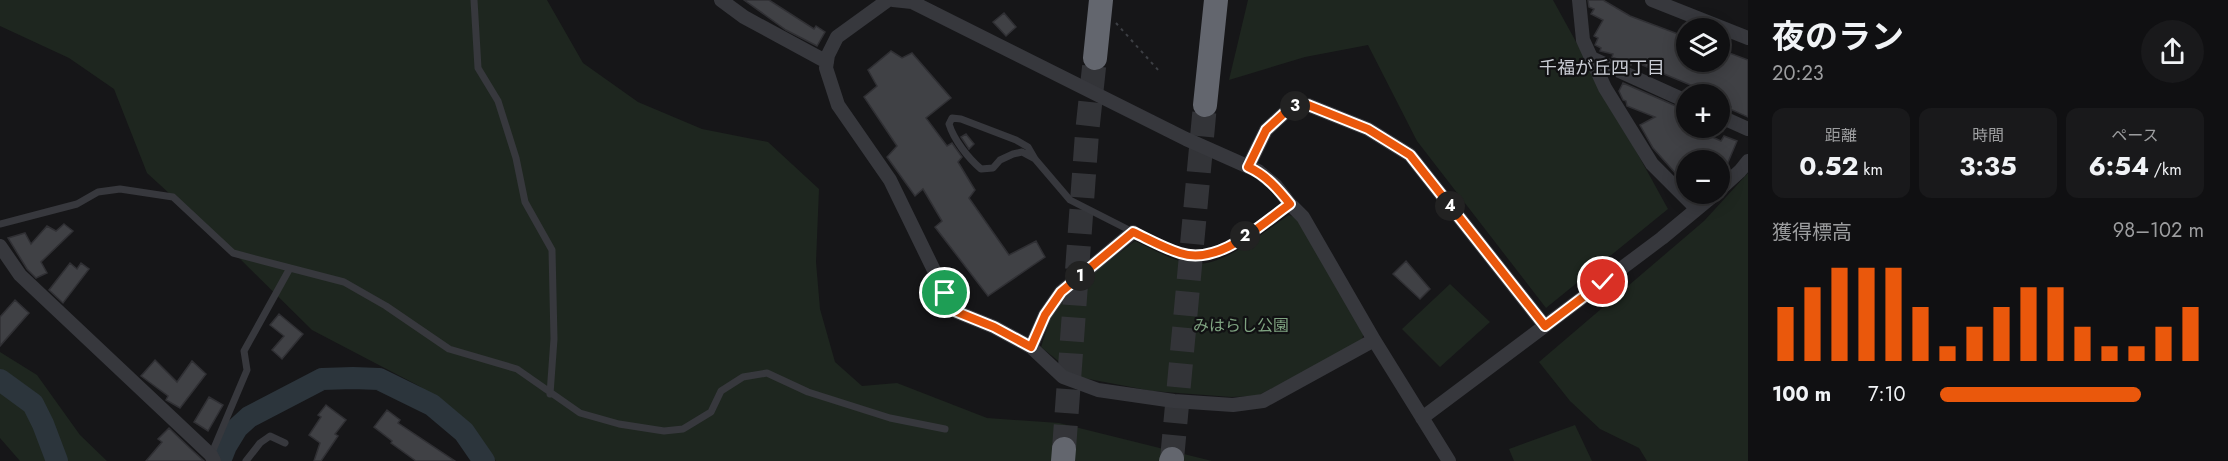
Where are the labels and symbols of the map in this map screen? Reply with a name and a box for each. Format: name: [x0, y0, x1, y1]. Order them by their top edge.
district label: 千福が丘四丁目: [1539, 55, 1665, 81]
pin: 3: [1280, 91, 1310, 121]
pin: 4: [1435, 191, 1465, 221]
pin: 2: [1230, 221, 1260, 251]
pin: [1577, 256, 1628, 307]
pin: 1: [1065, 261, 1095, 291]
pin: [919, 267, 970, 318]
park label: みはらし公園: [1193, 314, 1289, 337]

